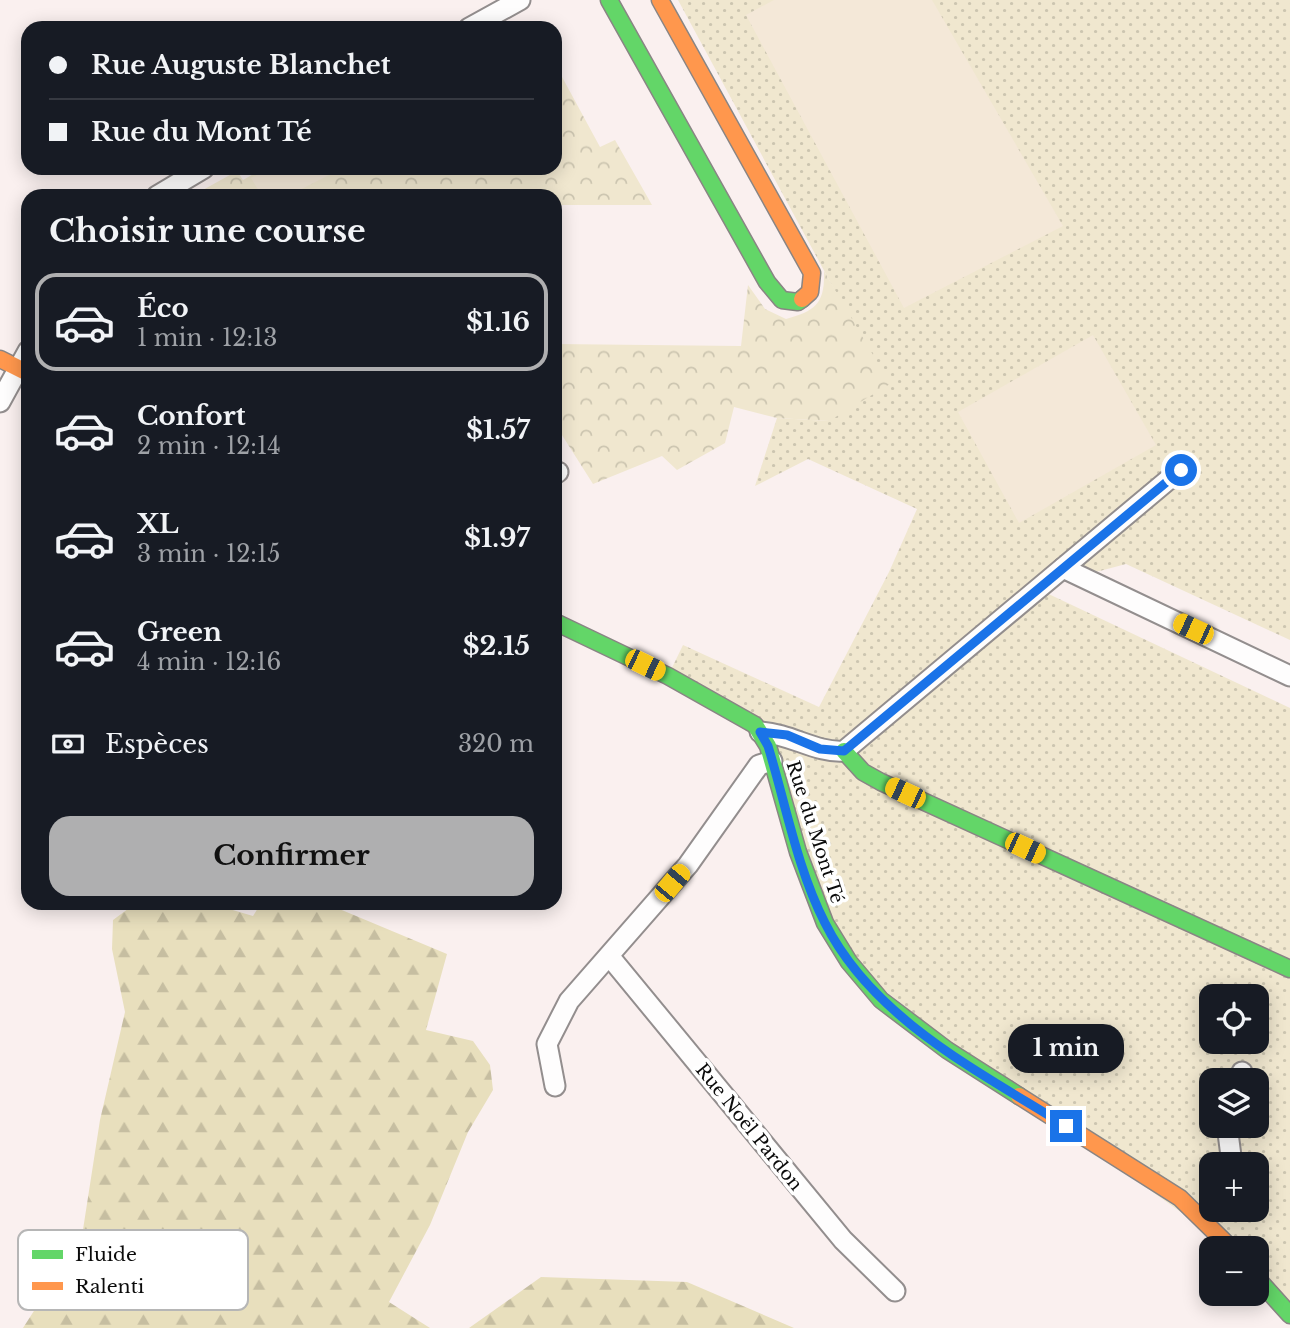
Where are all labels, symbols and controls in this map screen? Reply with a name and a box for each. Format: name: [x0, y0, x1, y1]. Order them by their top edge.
text: Rue Auguste Blanchet: [91, 49, 391, 81]
text: Rue du Mont Té: [91, 116, 312, 148]
text: Choisir une course: [49, 211, 366, 251]
icon: car: [53, 291, 116, 354]
text: Éco: [137, 292, 189, 324]
text: $1.16: [466, 306, 530, 338]
text: 1 min · 12:13: [137, 324, 277, 352]
icon: car: [53, 399, 116, 462]
text: Confort: [137, 400, 246, 432]
text: $1.57: [466, 414, 530, 446]
text: 2 min · 12:14: [137, 432, 281, 460]
route start: [1165, 454, 1197, 486]
icon: car: [53, 507, 116, 570]
text: XL: [137, 508, 179, 540]
text: $1.97: [464, 522, 530, 554]
text: 3 min · 12:15: [137, 540, 280, 568]
car: [1170, 611, 1217, 647]
icon: car: [53, 615, 116, 678]
text: Green: [137, 616, 222, 648]
text: $2.15: [463, 630, 530, 662]
car: [622, 646, 669, 684]
text: 4 min · 12:16: [137, 648, 281, 676]
icon: cash: [49, 725, 87, 763]
text: Espèces: [105, 728, 209, 760]
text: 320 m: [458, 730, 534, 758]
street label: Rue du Mont Té: [782, 758, 848, 906]
car: [882, 775, 929, 811]
button: Confirmer: [49, 816, 534, 896]
car: [1002, 830, 1049, 866]
car: [651, 860, 694, 906]
map controls: [1199, 984, 1269, 1306]
button: locate: [1199, 984, 1269, 1054]
callout: 1 min: [1008, 1024, 1124, 1074]
text: 1 min: [1033, 1034, 1099, 1062]
street label: Rue Noël Pardon: [691, 1059, 807, 1195]
button: layers: [1199, 1068, 1269, 1138]
route end: [1050, 1110, 1082, 1142]
button: +: [1199, 1152, 1269, 1222]
legend: [18, 1230, 248, 1310]
button: −: [1199, 1236, 1269, 1306]
text: Fluide: [75, 1243, 137, 1266]
text: Ralenti: [75, 1275, 145, 1298]

